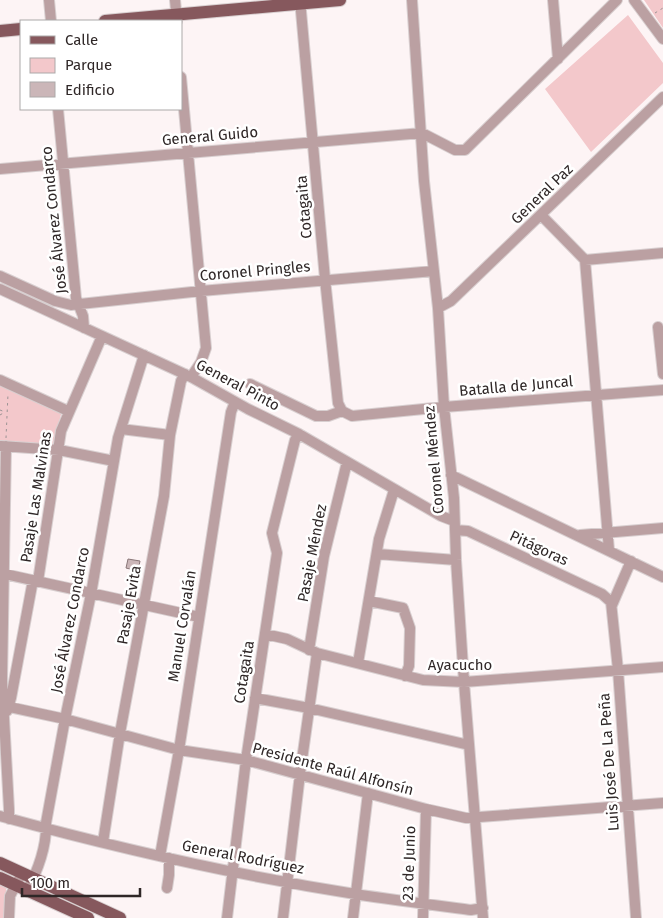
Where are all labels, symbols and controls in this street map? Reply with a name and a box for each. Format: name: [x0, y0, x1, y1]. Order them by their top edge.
legend: [20, 20, 182, 110]
text: Calle: [65, 31, 98, 49]
text: Parque: [65, 56, 112, 74]
text: Edificio: [65, 81, 115, 99]
street label: General Guido: [161, 123, 259, 149]
street label: José Álvarez Condarco: [37, 145, 71, 295]
street label: General Paz: [507, 160, 577, 228]
street label: Cotagaita: [292, 175, 316, 239]
street label: Coronel Pringles: [199, 257, 311, 285]
street label: General Pinto: [193, 355, 283, 415]
street label: Batalla de Juncal: [458, 372, 574, 400]
street label: Coronel Méndez: [420, 405, 448, 515]
street label: Pasaje Las Malvinas: [17, 430, 55, 564]
street label: Pasaje Méndez: [294, 502, 330, 603]
street label: Pitágoras: [507, 527, 571, 569]
street label: José Álvarez Condarco: [47, 545, 93, 695]
street label: Pasaje Evita: [113, 564, 145, 646]
street label: Manuel Corvalán: [164, 569, 200, 683]
street label: Cotagaita: [230, 639, 258, 705]
street label: Ayacucho: [428, 656, 492, 674]
street label: Luis José De La Peña: [595, 692, 623, 832]
street label: Presidente Raúl Alfonsín: [250, 739, 416, 799]
street label: 23 de Junio: [399, 825, 419, 901]
street label: General Rodríguez: [180, 836, 306, 878]
scale bar: [22, 866, 140, 898]
text: 100 m: [30, 874, 70, 892]

